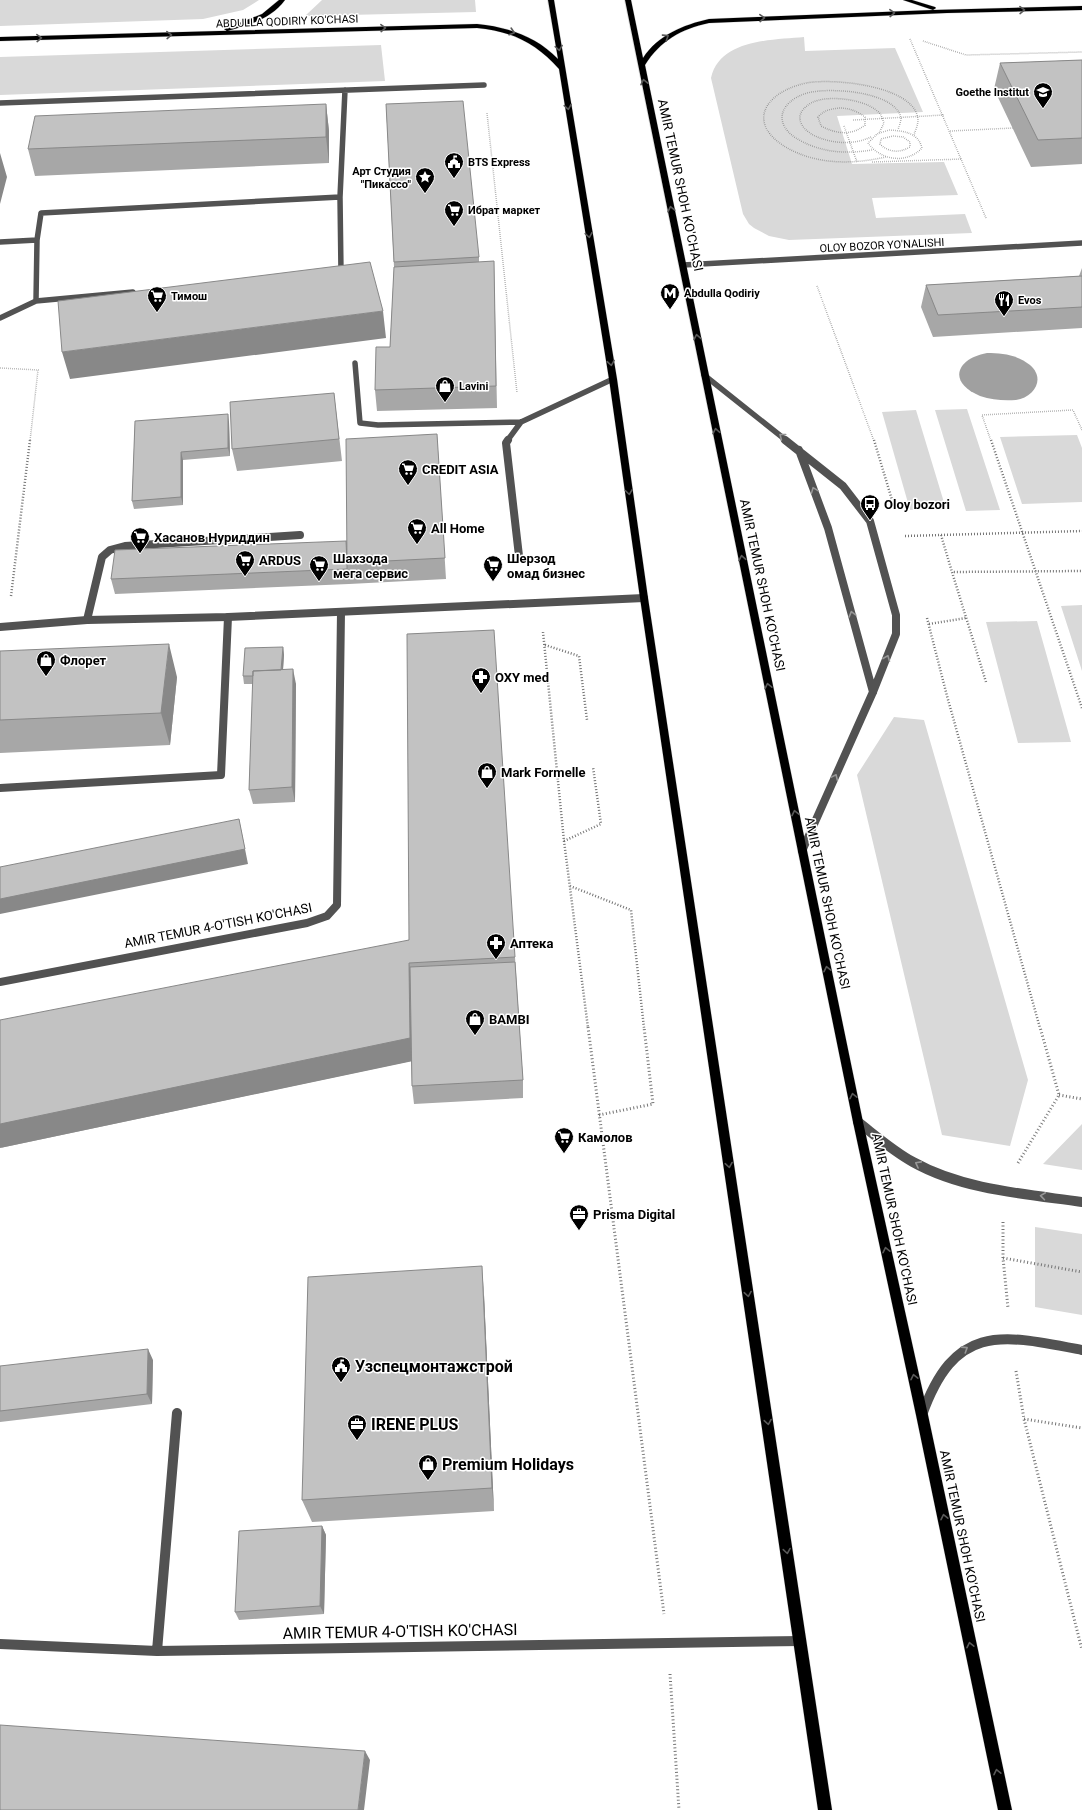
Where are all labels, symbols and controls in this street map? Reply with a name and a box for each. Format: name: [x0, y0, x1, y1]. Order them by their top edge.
one-way arrow: [1019, 6, 1025, 14]
one-way arrow: [889, 9, 895, 18]
street label: ABDULLA QODIRIY KO'CHASI: [216, 13, 358, 30]
one-way arrow: [759, 14, 765, 22]
one-way arrow: [380, 24, 386, 32]
one-way arrow: [508, 27, 515, 36]
one-way arrow: [166, 30, 172, 39]
one-way arrow: [36, 34, 42, 42]
one-way arrow: [662, 34, 669, 42]
one-way arrow: [554, 45, 563, 51]
one-way arrow: [641, 79, 649, 85]
school or university icon: Goethe Institut: [1032, 81, 1054, 109]
place label: Goethe Institut: [956, 86, 1029, 99]
street label: AMIR TEMUR SHOH KO'CHASI: [655, 98, 706, 273]
one-way arrow: [563, 103, 572, 110]
public building icon: BTS Express: [443, 151, 465, 179]
place label: BTS Express: [468, 156, 531, 169]
place label: Арт Студия "Пикассо": [352, 165, 411, 191]
place icon: Арт Студия "Пикассо": [414, 166, 436, 194]
supermarket icon: Ибрат маркет: [443, 199, 465, 227]
place label: Ибрат маркет: [468, 204, 541, 217]
one-way arrow: [668, 206, 676, 213]
one-way arrow: [584, 232, 593, 238]
street label: OLOY BOZOR YO'NALISHI: [819, 236, 945, 255]
metro station icon: Abdulla Qodiriy: [659, 282, 681, 310]
supermarket icon: Тимош: [146, 285, 168, 313]
place label: Abdulla Qodiriy: [684, 287, 760, 300]
restaurant icon: Evos: [993, 289, 1015, 317]
place label: Тимош: [171, 290, 207, 303]
place label: Evos: [1018, 294, 1042, 307]
one-way arrow: [693, 334, 702, 340]
one-way arrow: [606, 360, 614, 366]
shop icon: Lavini: [434, 375, 456, 403]
place label: Lavini: [459, 380, 488, 393]
one-way arrow: [712, 428, 721, 434]
one-way arrow: [779, 434, 786, 441]
supermarket icon: CREDIT ASIA: [397, 458, 419, 486]
place label: CREDIT ASIA: [422, 462, 499, 477]
one-way arrow: [810, 486, 818, 493]
one-way arrow: [624, 489, 633, 495]
bus stop icon: Oloy bozori: [859, 493, 881, 521]
place label: Oloy bozori: [884, 497, 950, 512]
street label: AMIR TEMUR SHOH KO'CHASI: [737, 498, 788, 673]
supermarket icon: All Home: [406, 517, 428, 545]
place label: All Home: [431, 521, 485, 536]
supermarket icon: Хасанов Нуриддин: [129, 526, 151, 554]
place label: Хасанов Нуриддин: [154, 530, 270, 545]
supermarket icon: ARDUS: [234, 549, 256, 577]
place label: Шахзода мега сервис: [333, 551, 408, 581]
place label: Шерзод омад бизнес: [507, 551, 585, 581]
place label: ARDUS: [259, 553, 301, 568]
supermarket icon: Шахзода мега сервис: [308, 554, 330, 582]
supermarket icon: Шерзод омад бизнес: [482, 554, 504, 582]
one-way arrow: [738, 555, 746, 561]
one-way arrow: [848, 611, 857, 618]
shop icon: Флорет: [35, 649, 57, 677]
place label: Флорет: [60, 653, 107, 668]
one-way arrow: [882, 654, 890, 661]
pharmacy icon: OXY med: [470, 666, 492, 694]
place label: OXY med: [495, 670, 549, 685]
one-way arrow: [764, 682, 773, 689]
shop icon: Mark Formelle: [476, 761, 498, 789]
place label: Mark Formelle: [501, 765, 586, 780]
one-way arrow: [830, 773, 838, 781]
one-way arrow: [791, 810, 799, 816]
street label: AMIR TEMUR SHOH KO'CHASI: [802, 816, 853, 991]
street label: AMIR TEMUR 4-O'TISH KO'CHASI: [123, 900, 313, 951]
pharmacy icon: Аптека: [485, 932, 507, 960]
place label: Аптека: [510, 936, 553, 951]
one-way arrow: [823, 965, 831, 972]
shop icon: BAMBI: [464, 1008, 486, 1036]
place label: BAMBI: [489, 1012, 530, 1027]
one-way arrow: [849, 1093, 857, 1099]
supermarket icon: Камолов: [553, 1126, 575, 1154]
place label: Камолов: [578, 1130, 633, 1145]
street label: AMIR TEMUR SHOH KO'CHASI: [869, 1132, 920, 1307]
one-way arrow: [915, 1161, 922, 1169]
one-way arrow: [724, 1162, 733, 1168]
one-way arrow: [1040, 1192, 1046, 1201]
office icon: Prisma Digital: [568, 1203, 590, 1231]
place label: Prisma Digital: [593, 1207, 675, 1222]
one-way arrow: [883, 1247, 891, 1253]
one-way arrow: [743, 1291, 752, 1297]
one-way arrow: [961, 1346, 968, 1354]
public building icon: Узспецмонтажстрой: [330, 1355, 352, 1383]
place label: Узспецмонтажстрой: [355, 1357, 513, 1376]
one-way arrow: [910, 1374, 918, 1380]
office icon: IRENE PLUS: [346, 1413, 368, 1441]
place label: IRENE PLUS: [371, 1415, 458, 1434]
one-way arrow: [763, 1419, 771, 1426]
street label: AMIR TEMUR SHOH KO'CHASI: [937, 1449, 988, 1624]
shop icon: Premium Holidays: [417, 1453, 439, 1481]
place label: Premium Holidays: [442, 1455, 574, 1474]
one-way arrow: [940, 1514, 948, 1520]
one-way arrow: [782, 1548, 791, 1554]
street label: AMIR TEMUR 4-O'TISH KO'CHASI: [282, 1620, 518, 1643]
one-way arrow: [967, 1641, 975, 1648]
one-way arrow: [993, 1769, 1001, 1775]

